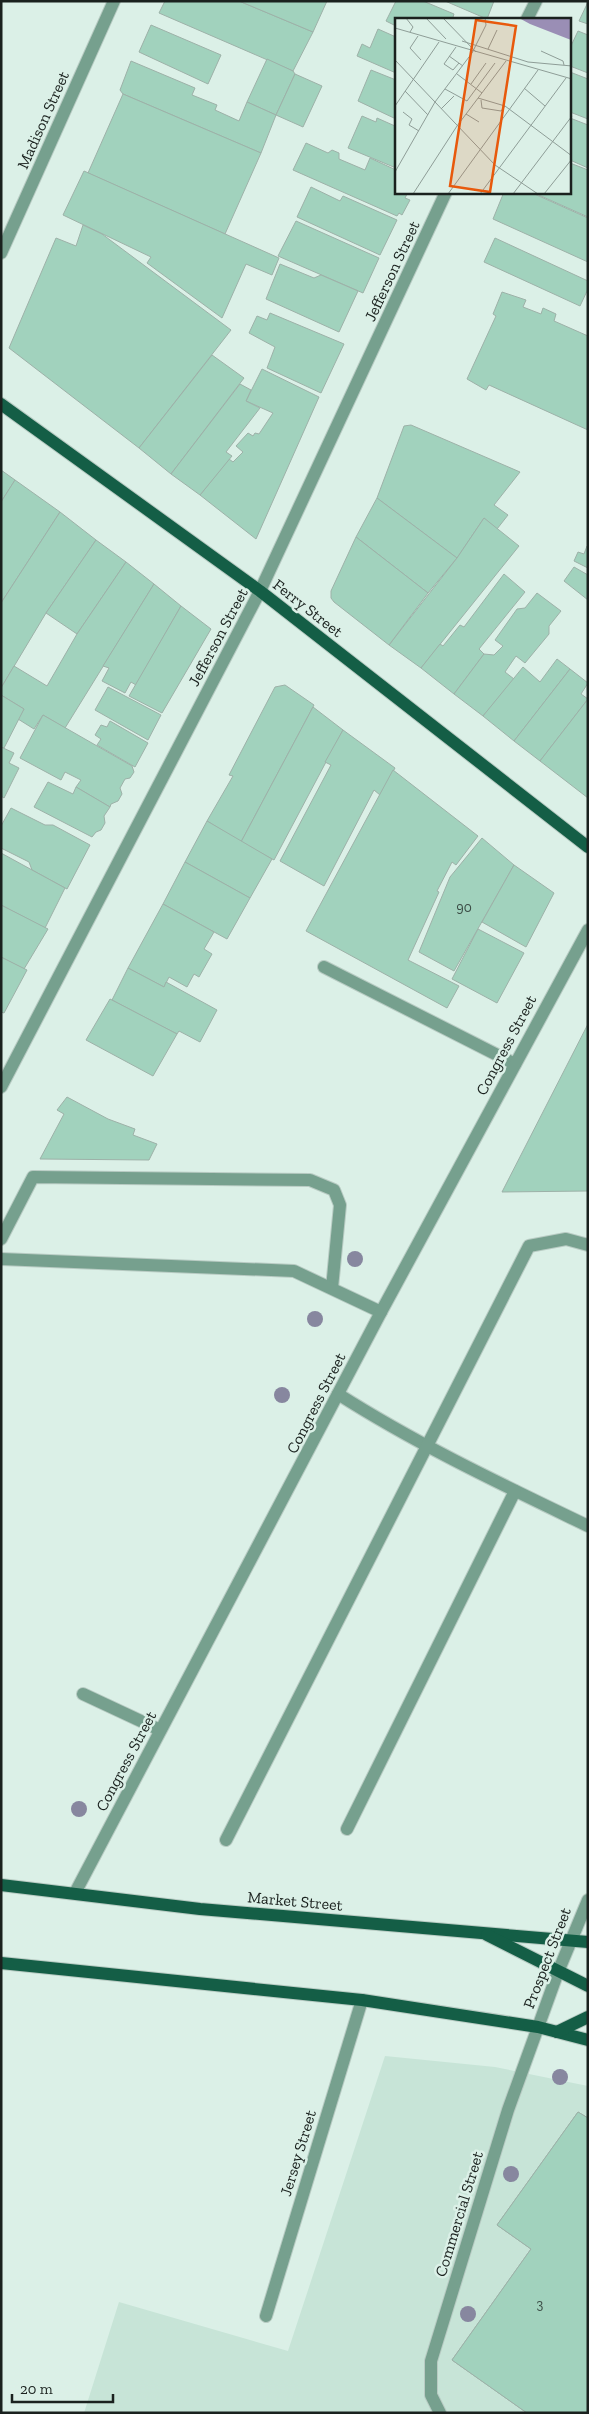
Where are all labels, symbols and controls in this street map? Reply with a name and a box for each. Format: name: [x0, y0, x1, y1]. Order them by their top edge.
inset map: [395, 18, 572, 194]
street label: Madison Street: [13, 68, 73, 172]
street label: Jefferson Street: [360, 218, 424, 324]
street label: Ferry Street: [269, 575, 347, 641]
street label: Jefferson Street: [184, 585, 252, 689]
house number: 90: [456, 899, 472, 916]
street label: Congress Street: [472, 992, 540, 1098]
street label: Congress Street: [282, 1349, 350, 1457]
street label: Congress Street: [92, 1708, 160, 1814]
street label: Market Street: [247, 1887, 344, 1915]
street label: Prospect Street: [519, 1905, 575, 2011]
street label: Jersey Street: [276, 2108, 320, 2198]
street label: Commercial Street: [431, 2149, 487, 2279]
house number: 3: [537, 2296, 544, 2313]
scale bar: [12, 2372, 114, 2404]
text: 20 m: [20, 2380, 53, 2398]

